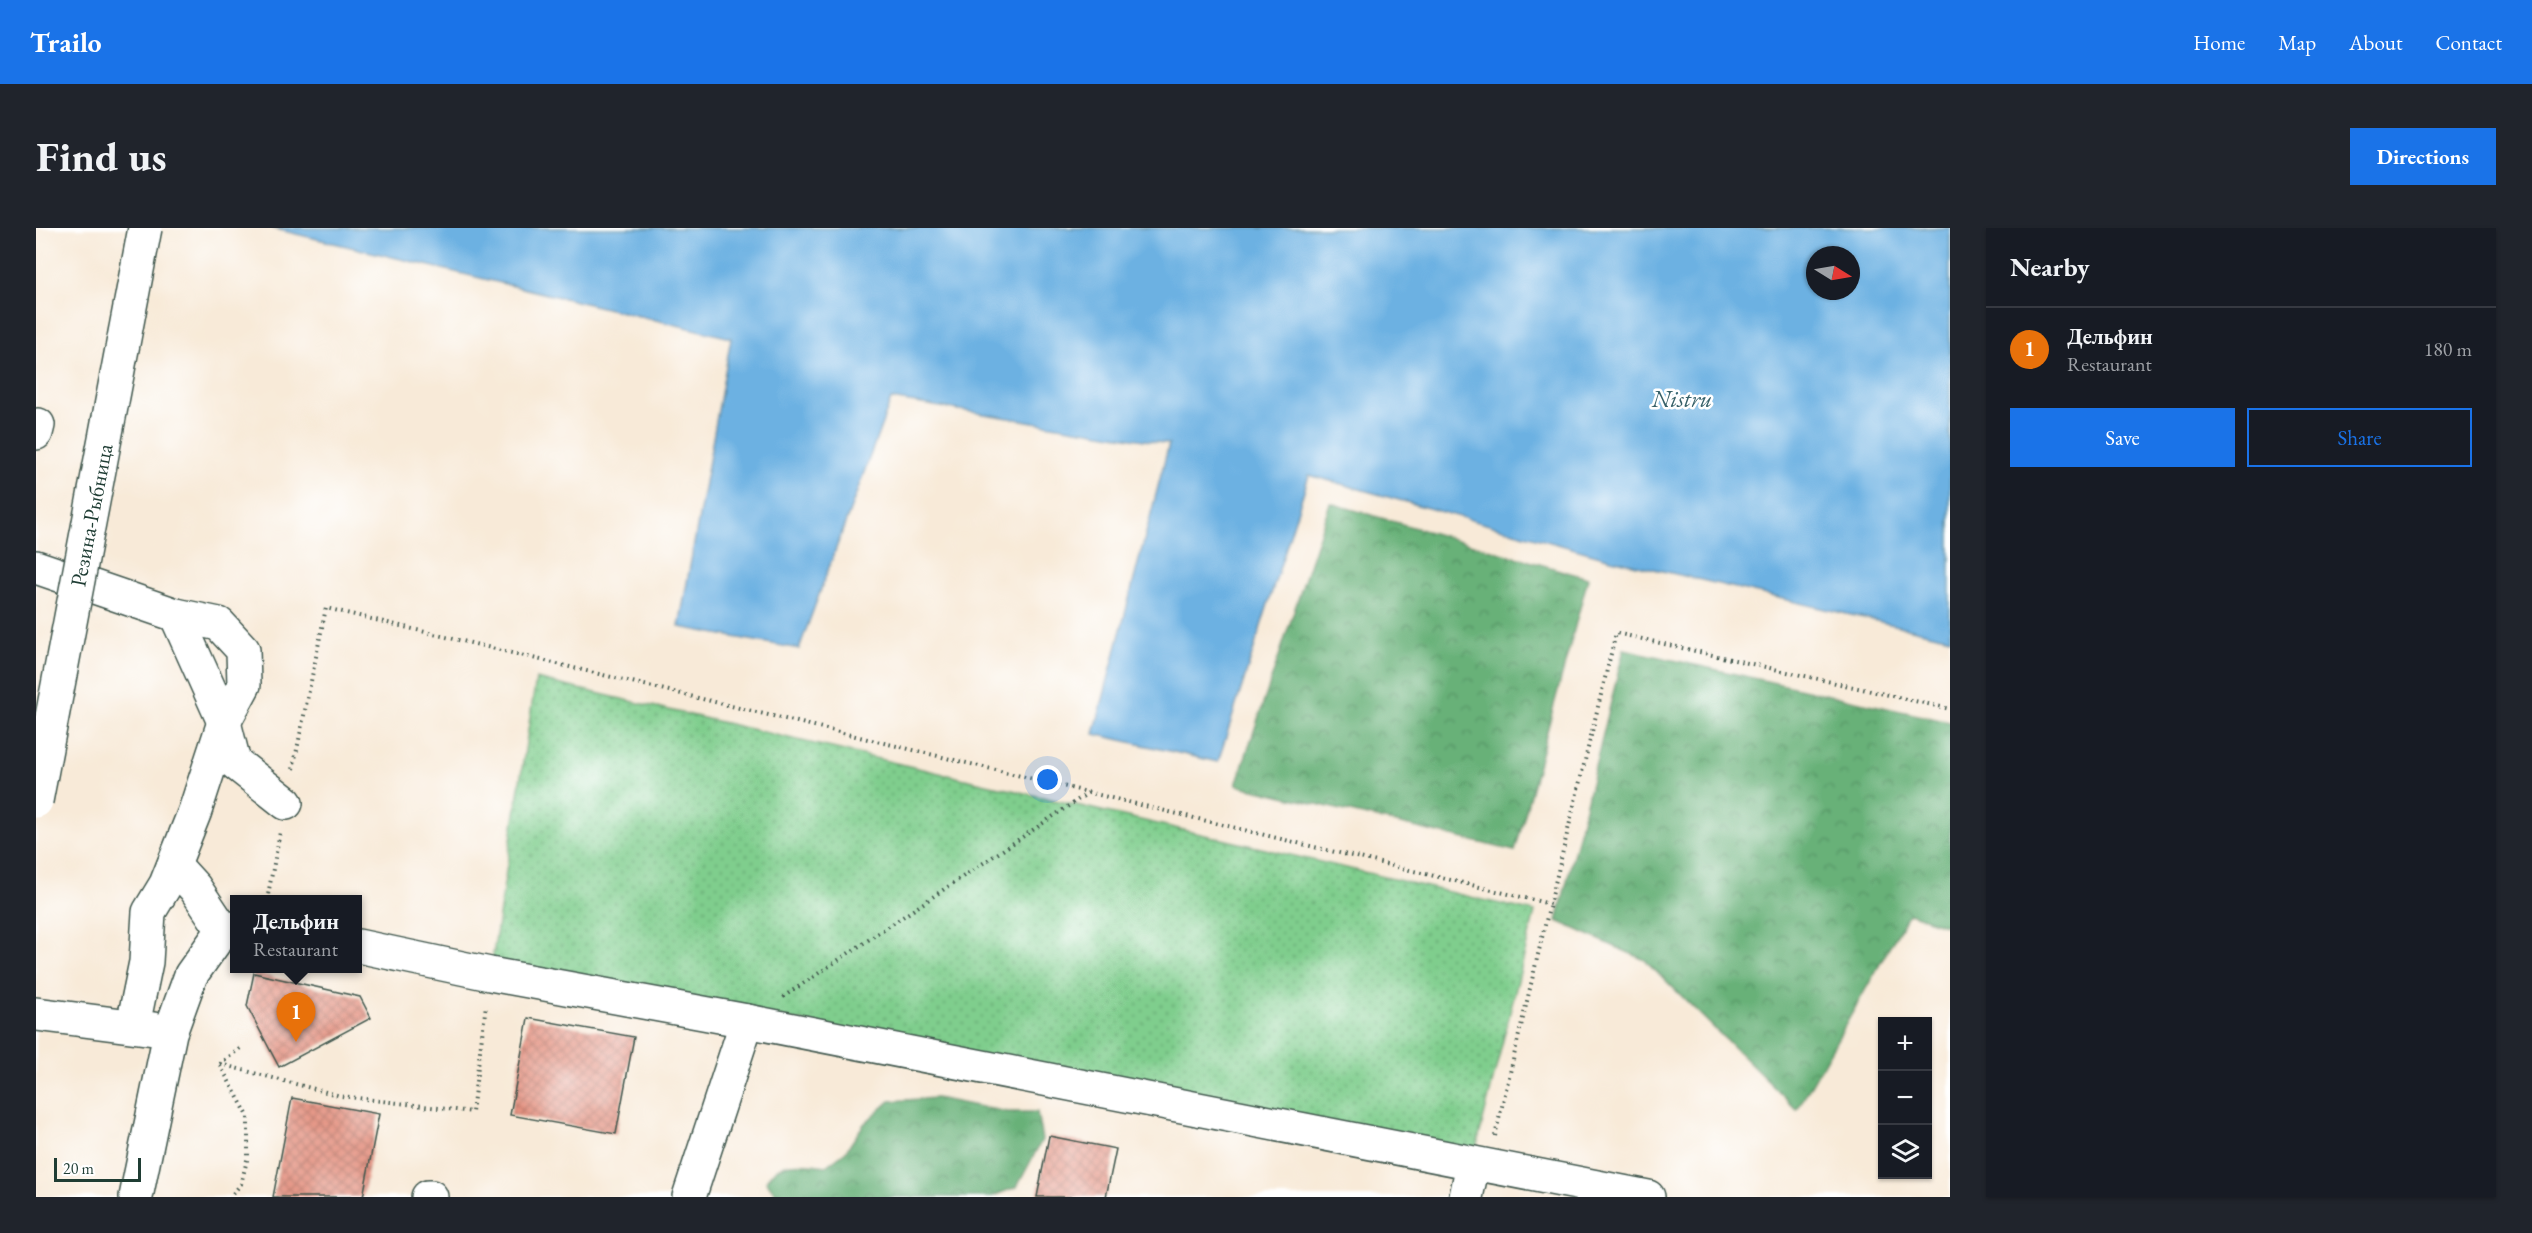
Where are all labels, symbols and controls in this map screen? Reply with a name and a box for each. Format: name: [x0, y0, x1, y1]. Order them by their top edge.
text: Trailo: [30, 24, 102, 60]
text: Home: [2193, 29, 2245, 56]
text: Map: [2278, 29, 2316, 56]
text: About: [2349, 29, 2402, 56]
text: Contact: [2435, 29, 2502, 56]
button: Directions: [2350, 128, 2496, 185]
text: Find us: [36, 129, 167, 184]
north arrow: [1806, 246, 1860, 300]
text: Nearby: [2010, 250, 2090, 284]
text: Дельфин: [2067, 322, 2153, 351]
text: 1: [2024, 336, 2035, 362]
text: 180 m: [2424, 336, 2472, 362]
text: Restaurant: [2067, 351, 2152, 377]
water label: Nistru: [1651, 383, 1712, 414]
button: Save: [2010, 408, 2235, 467]
button: Share: [2247, 408, 2472, 467]
street label: Резина-Рыбница: [63, 441, 120, 589]
your location: [1033, 765, 1062, 794]
popup: [230, 895, 362, 973]
text: Дельфин: [253, 907, 339, 936]
text: Restaurant: [253, 936, 338, 962]
pin: 1: [276, 992, 316, 1042]
map controls: [1878, 1017, 1932, 1179]
button: +: [1878, 1017, 1932, 1071]
button: −: [1878, 1071, 1932, 1125]
button: layers: [1878, 1125, 1932, 1179]
scale bar: [54, 1155, 141, 1182]
text: 20 m: [63, 1158, 94, 1179]

